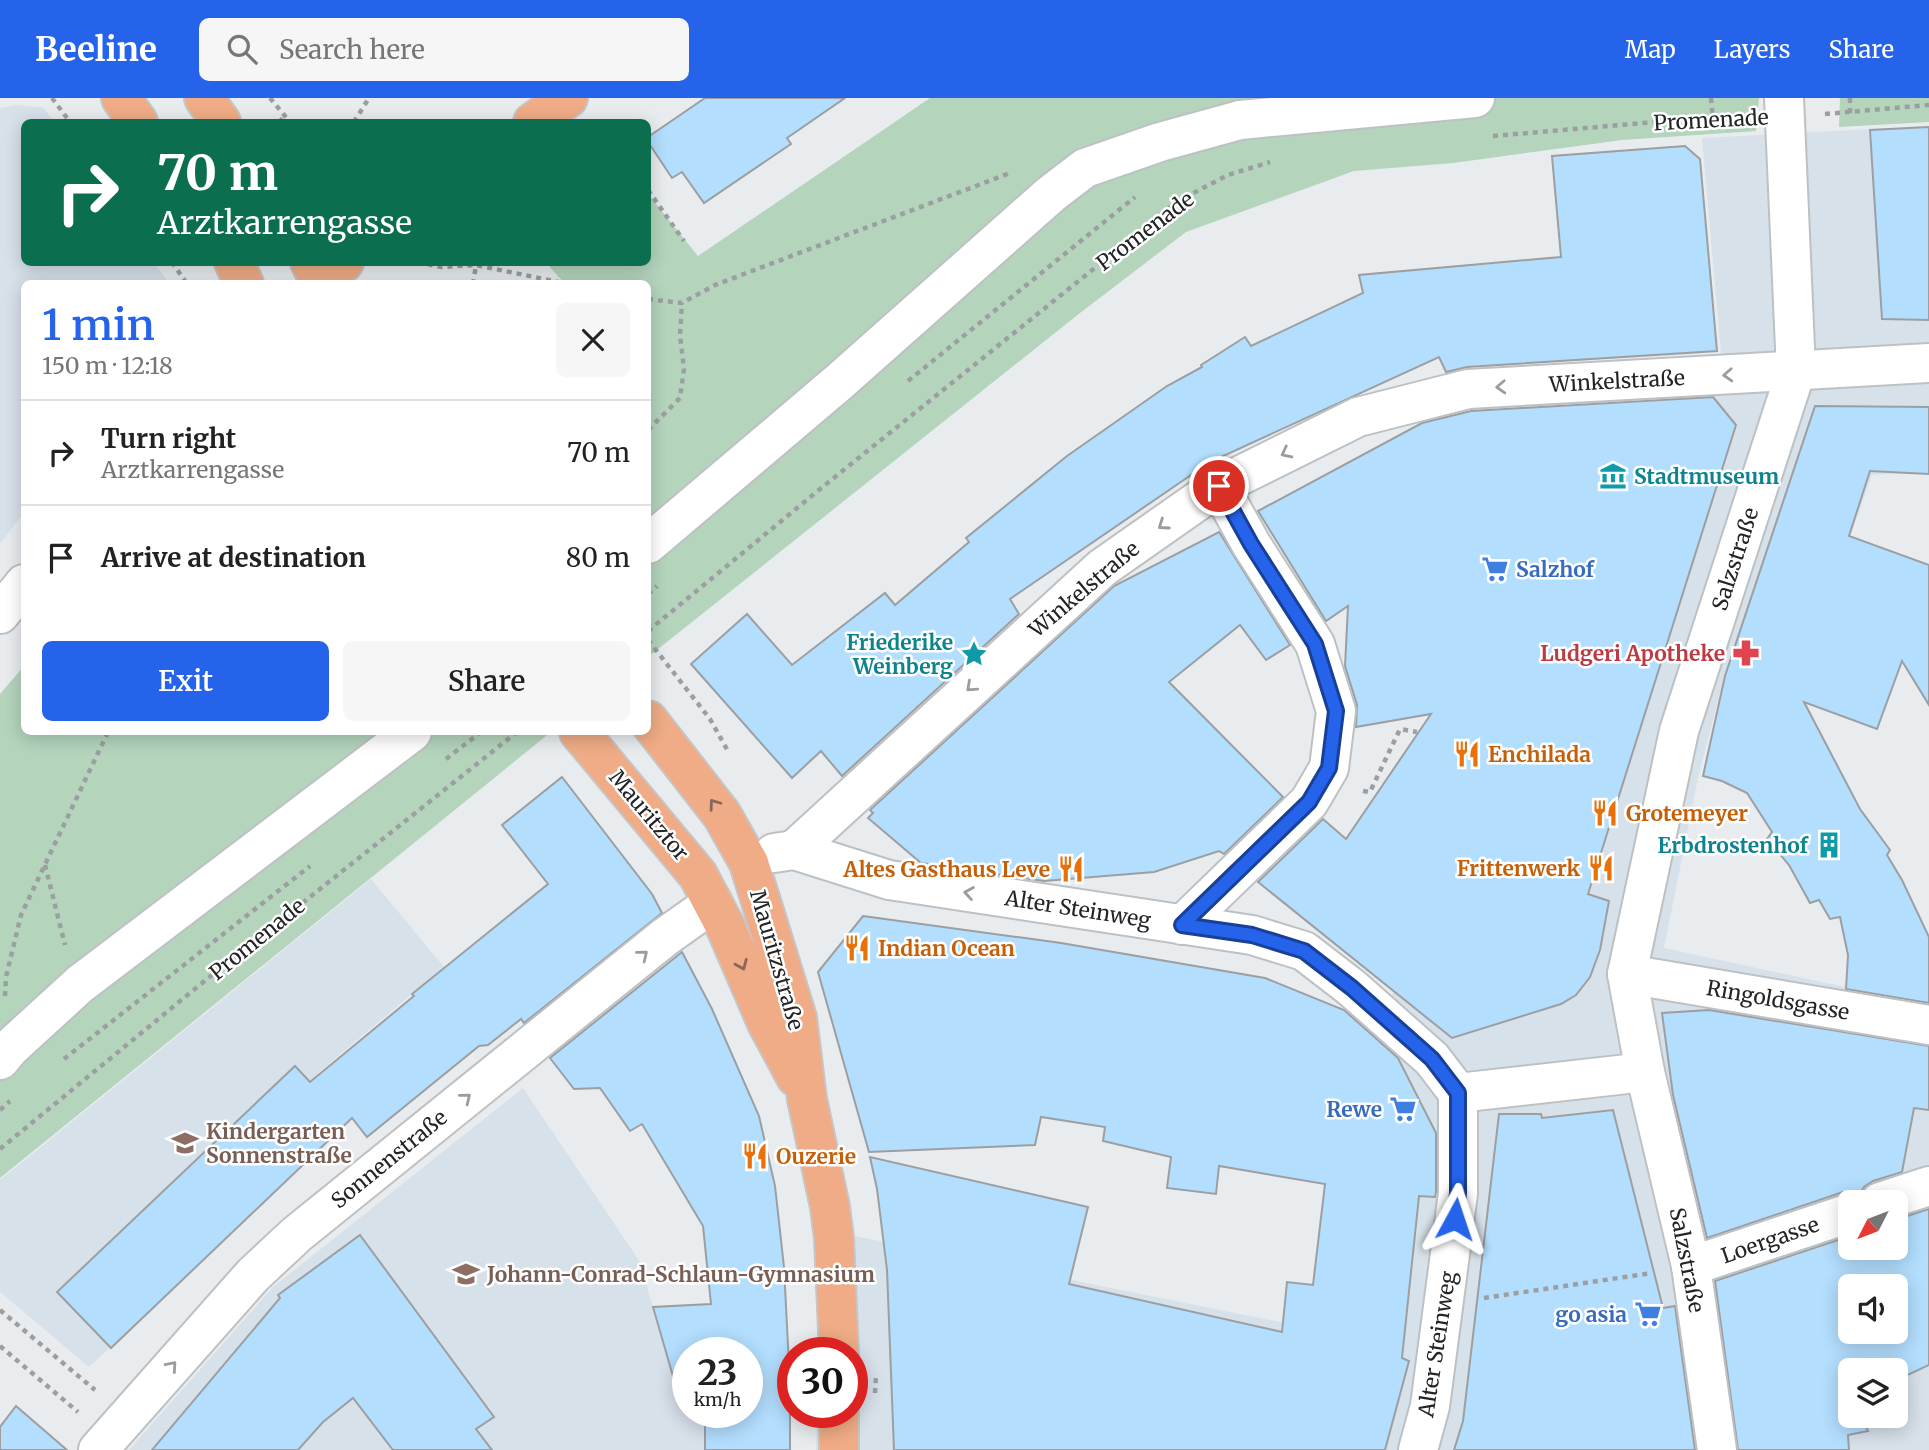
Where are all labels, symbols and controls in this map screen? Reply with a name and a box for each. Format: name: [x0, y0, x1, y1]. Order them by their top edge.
search box: [199, 18, 689, 81]
text: Beeline: [35, 29, 157, 70]
icon: search: [223, 30, 261, 68]
text: Search here: [279, 33, 425, 66]
text: Map: [1625, 34, 1676, 65]
text: Layers: [1714, 34, 1790, 65]
text: Share: [1828, 34, 1894, 65]
street label: Promenade: [1653, 103, 1769, 137]
text: 70 m: [157, 142, 278, 203]
icon: right: [42, 147, 133, 238]
street label: Promenade: [1091, 185, 1199, 277]
text: Arztkarrengasse: [157, 203, 412, 243]
text: 1 min: [42, 299, 155, 351]
button: close: [556, 303, 630, 377]
text: 150 m · 12:18: [42, 351, 173, 380]
street label: Winkelstraße: [1547, 364, 1686, 398]
one-way arrow: [1722, 367, 1733, 382]
one-way arrow: [1495, 380, 1506, 395]
text: Turn right: [101, 422, 236, 455]
icon: right: [42, 434, 80, 472]
text: 70 m: [567, 436, 630, 469]
one-way arrow: [1281, 444, 1293, 458]
text: Arztkarrengasse: [101, 455, 284, 484]
pin: [1189, 456, 1249, 516]
museum icon: Stadtmuseum: [1598, 461, 1628, 491]
place label: Stadtmuseum: [1634, 463, 1779, 490]
icon: arrive: [1200, 467, 1238, 505]
street label: Salzstraße: [1706, 504, 1764, 614]
one-way arrow: [1158, 517, 1171, 529]
street label: Winkelstraße: [1023, 535, 1145, 644]
icon: arrive: [42, 539, 80, 577]
text: Arrive at destination: [101, 541, 366, 574]
text: 80 m: [566, 541, 630, 574]
supermarket icon: Salzhof: [1480, 554, 1510, 584]
place label: Salzhof: [1516, 556, 1596, 583]
place label: Friederike Weinberg: [846, 629, 953, 680]
pharmacy icon: Ludgeri Apotheke: [1731, 638, 1761, 668]
place icon: Friederike Weinberg: [959, 639, 989, 669]
place label: Ludgeri Apotheke: [1540, 640, 1725, 667]
button: Exit: [42, 641, 329, 721]
button: Share: [343, 641, 630, 721]
one-way arrow: [966, 679, 979, 692]
restaurant icon: Enchilada: [1452, 739, 1482, 769]
place label: Enchilada: [1488, 741, 1591, 768]
street label: Mauritztor: [603, 764, 695, 866]
restaurant icon: Grotemeyer: [1590, 798, 1620, 828]
one-way arrow: [709, 799, 722, 812]
place label: Grotemeyer: [1626, 800, 1748, 827]
building icon: Erbdrostenhof: [1814, 830, 1844, 860]
place label: Erbdrostenhof: [1658, 832, 1810, 859]
restaurant icon: Frittenwerk: [1586, 853, 1616, 883]
restaurant icon: Altes Gasthaus Leve: [1056, 854, 1086, 884]
place label: Frittenwerk: [1457, 855, 1580, 882]
place label: Altes Gasthaus Leve: [842, 856, 1050, 883]
street label: Alter Steinweg: [1002, 884, 1153, 934]
one-way arrow: [964, 885, 975, 900]
street label: Mauritzstraße: [744, 887, 810, 1033]
street label: Promenade: [204, 892, 310, 986]
restaurant icon: Indian Ocean: [842, 933, 872, 963]
place label: Indian Ocean: [878, 935, 1015, 962]
one-way arrow: [635, 950, 647, 963]
one-way arrow: [734, 958, 748, 970]
street label: Ringoldsgasse: [1704, 974, 1852, 1026]
one-way arrow: [458, 1093, 470, 1106]
supermarket icon: Rewe: [1388, 1094, 1418, 1124]
place label: Rewe: [1326, 1096, 1382, 1123]
street label: Sonnenstraße: [325, 1104, 453, 1214]
place label: Kindergarten Sonnenstraße: [206, 1118, 352, 1169]
school or university icon: Kindergarten Sonnenstraße: [170, 1128, 200, 1158]
restaurant icon: Ouzerie: [740, 1141, 770, 1171]
place label: Ouzerie: [776, 1143, 856, 1170]
position arrow: [1418, 1182, 1492, 1256]
north arrow: [1838, 1190, 1908, 1260]
map controls: [1838, 1190, 1908, 1428]
street label: Salzstraße: [1664, 1205, 1710, 1315]
street label: Loergasse: [1718, 1211, 1822, 1269]
school or university icon: Johann-Conrad-Schlaun-Gymnasium: [451, 1259, 481, 1289]
place label: Johann-Conrad-Schlaun-Gymnasium: [486, 1261, 875, 1288]
street label: Alter Steinweg: [1412, 1269, 1462, 1420]
button: sound: [1838, 1274, 1908, 1344]
supermarket icon: go asia: [1633, 1299, 1663, 1329]
place label: go asia: [1555, 1301, 1627, 1328]
speed limit sign: 30: [777, 1337, 868, 1428]
text: 23: [698, 1351, 737, 1395]
button: layers: [1838, 1358, 1908, 1428]
one-way arrow: [164, 1362, 176, 1375]
text: km/h: [694, 1388, 741, 1411]

